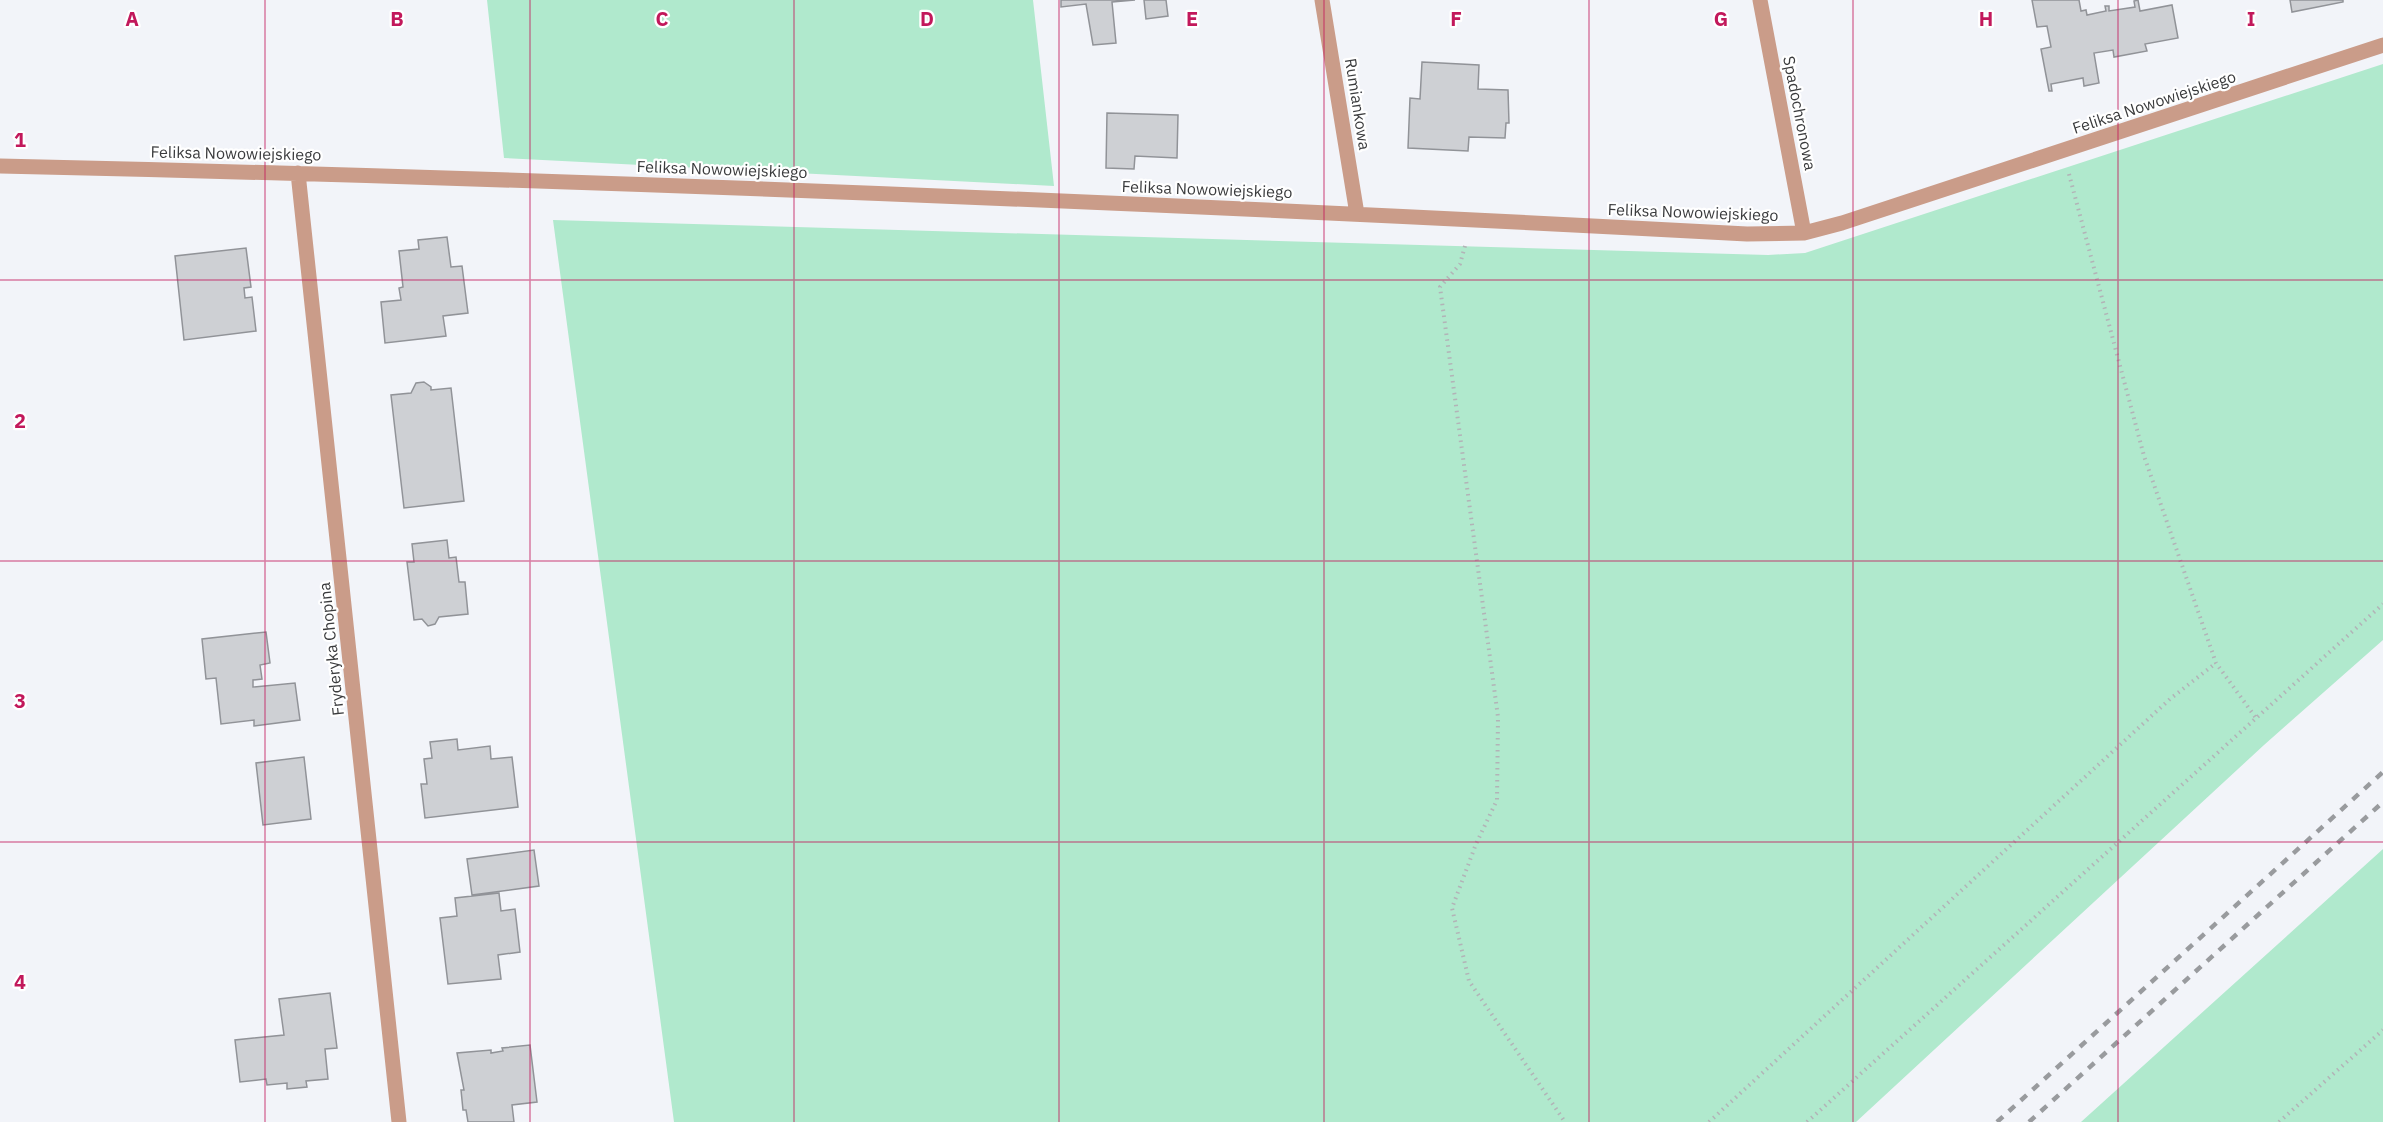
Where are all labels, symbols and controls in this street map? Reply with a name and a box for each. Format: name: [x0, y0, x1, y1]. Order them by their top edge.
text: A: [125, 5, 139, 32]
text: B: [390, 5, 404, 32]
text: C: [655, 5, 669, 32]
text: D: [920, 5, 934, 32]
text: E: [1186, 5, 1198, 32]
text: F: [1450, 5, 1462, 32]
text: G: [1714, 5, 1728, 32]
text: H: [1979, 5, 1993, 32]
text: I: [2247, 5, 2255, 32]
street label: Spadochronowa: [1779, 54, 1821, 172]
street label: Rumiankowa: [1341, 57, 1375, 152]
street label: Feliksa Nowowiejskiego: [2070, 66, 2238, 138]
text: 1: [14, 126, 26, 153]
street label: Feliksa Nowowiejskiego: [150, 142, 322, 164]
street label: Feliksa Nowowiejskiego: [636, 156, 808, 182]
street label: Feliksa Nowowiejskiego: [1121, 176, 1293, 202]
street label: Feliksa Nowowiejskiego: [1607, 199, 1779, 225]
text: 2: [14, 407, 26, 434]
street label: Fryderyka Chopina: [314, 581, 348, 717]
text: 3: [14, 687, 26, 714]
text: 4: [14, 968, 26, 995]

